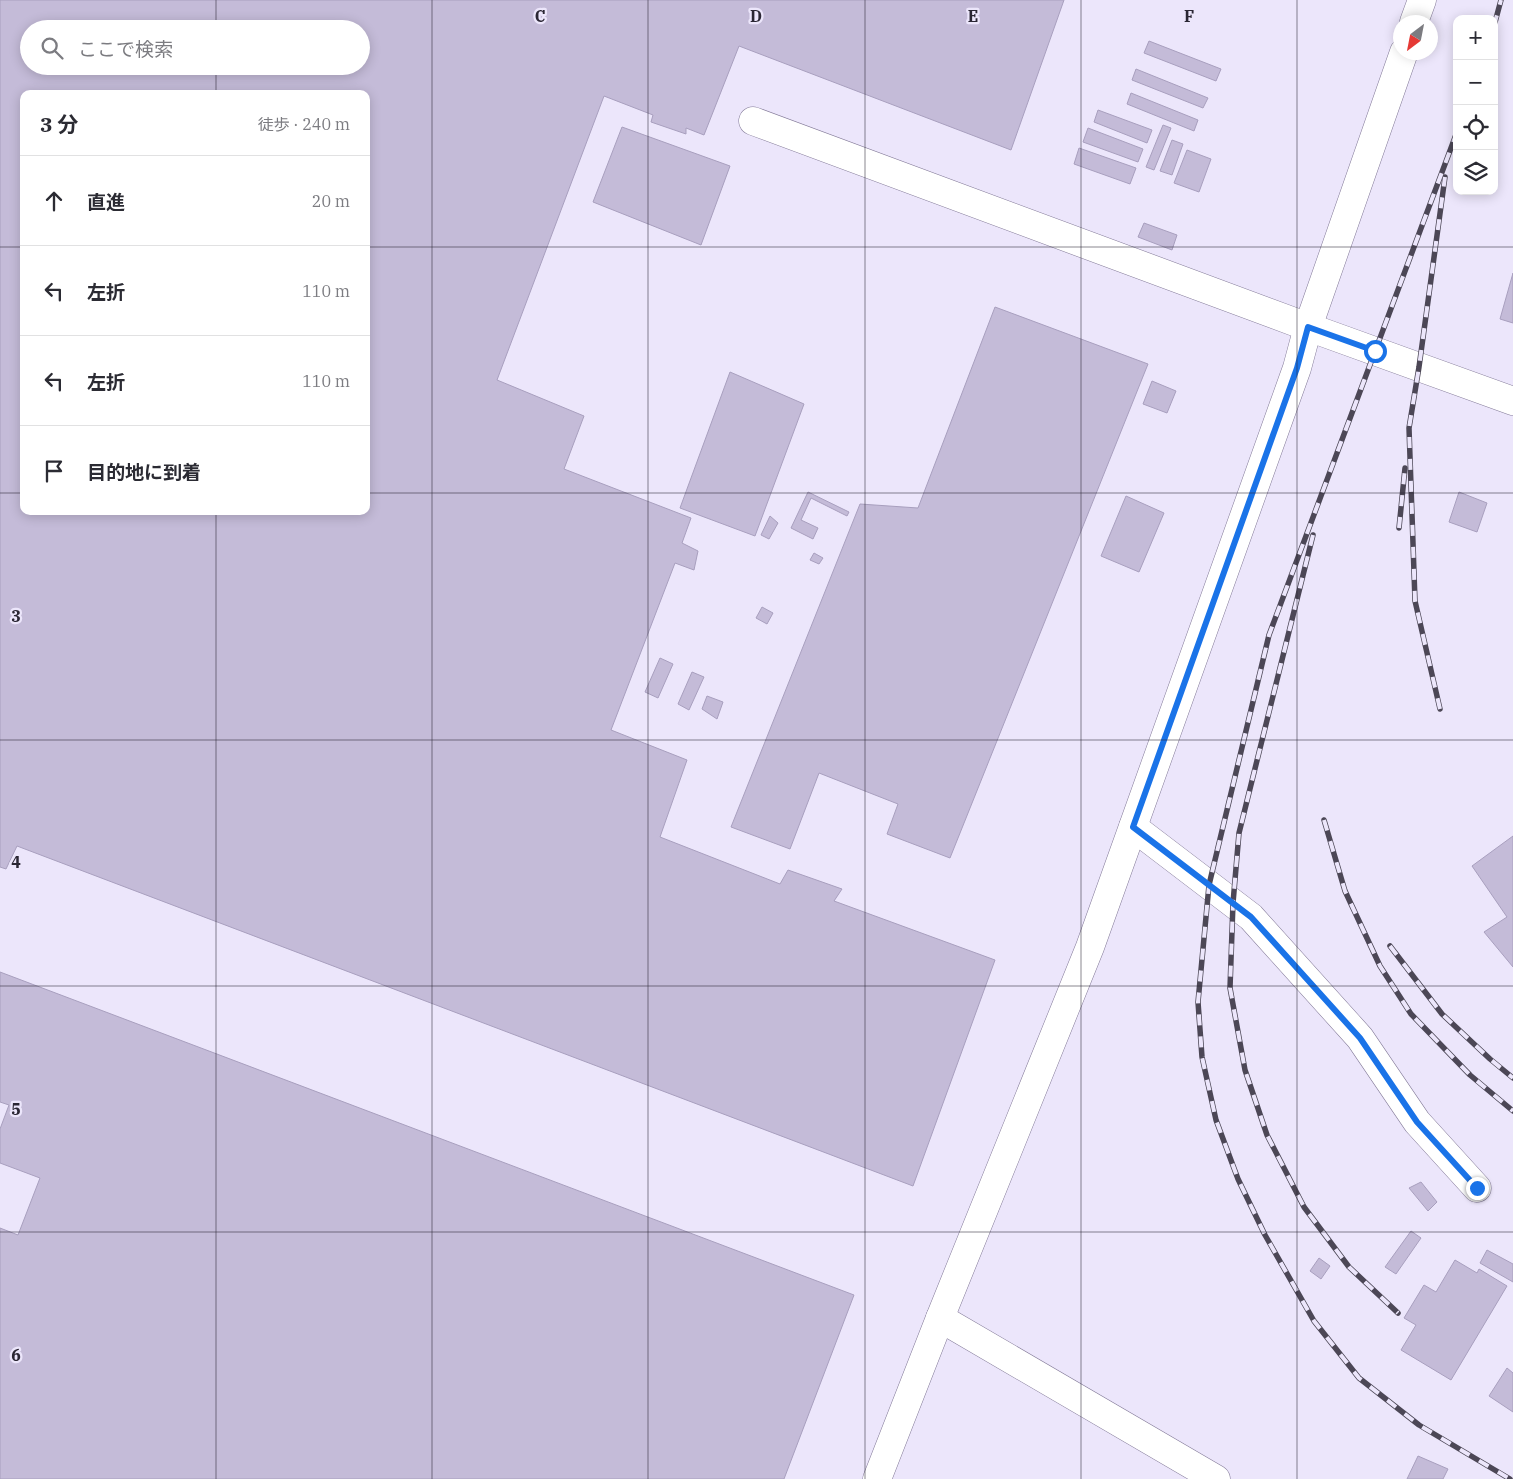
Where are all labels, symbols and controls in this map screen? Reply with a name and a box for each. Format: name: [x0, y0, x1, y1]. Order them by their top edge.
text: C: [535, 6, 545, 26]
text: D: [750, 6, 762, 26]
text: E: [968, 6, 978, 26]
text: F: [1184, 6, 1194, 26]
north arrow: [1393, 15, 1438, 60]
map controls: [1453, 15, 1498, 195]
button: +: [1453, 15, 1498, 60]
search box: [20, 20, 370, 75]
icon: search: [38, 34, 66, 62]
text: ここで検索: [78, 37, 173, 61]
button: −: [1453, 60, 1498, 105]
button: locate: [1453, 105, 1498, 150]
text: 3 分: [40, 110, 78, 138]
text: 徒歩 · 240 m: [258, 114, 350, 134]
button: layers: [1453, 150, 1498, 195]
icon: ahead: [40, 187, 68, 215]
text: 直進: [87, 190, 125, 214]
text: 20 m: [312, 191, 350, 211]
icon: left: [40, 277, 68, 305]
text: 左折: [87, 280, 125, 304]
text: 110 m: [302, 281, 350, 301]
route start: [1364, 340, 1387, 363]
icon: left: [40, 367, 68, 395]
text: 左折: [87, 370, 125, 394]
text: 110 m: [302, 371, 350, 391]
icon: arrive: [40, 457, 68, 485]
text: 目的地に到着: [87, 460, 201, 484]
text: 3: [11, 606, 21, 626]
text: 4: [11, 852, 21, 872]
text: 5: [11, 1099, 21, 1119]
route end: [1466, 1177, 1489, 1200]
text: 6: [11, 1345, 21, 1365]

